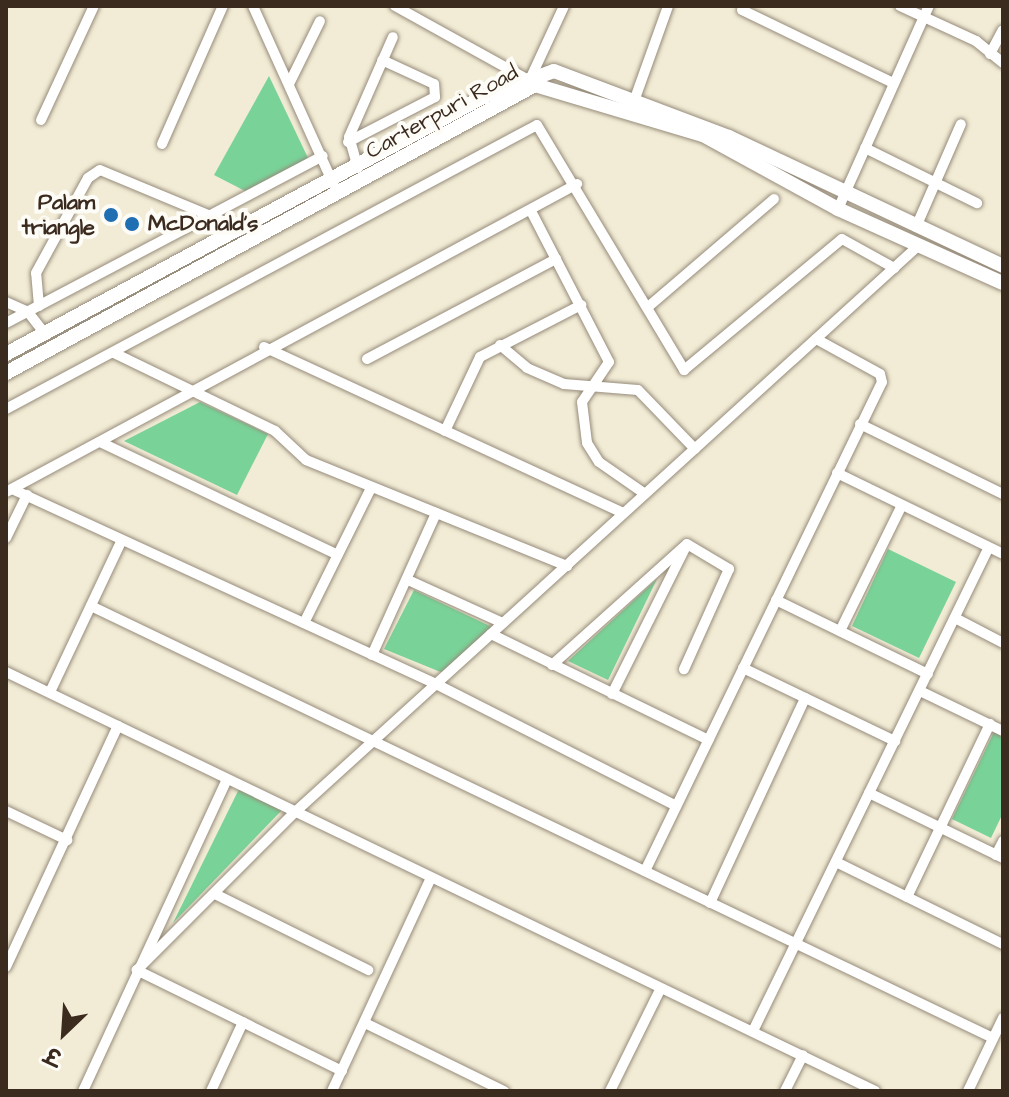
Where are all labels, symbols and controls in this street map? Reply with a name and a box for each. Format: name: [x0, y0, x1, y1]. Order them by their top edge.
street label: Carterpuri Road: [361, 59, 523, 165]
place label: Palam triangle: [22, 189, 95, 240]
marker: Palam triangle: [102, 206, 120, 224]
place label: McDonald's: [148, 211, 258, 237]
marker: McDonald's: [123, 215, 141, 233]
north arrow: [24, 993, 104, 1073]
text: उ: [40, 1038, 67, 1072]

